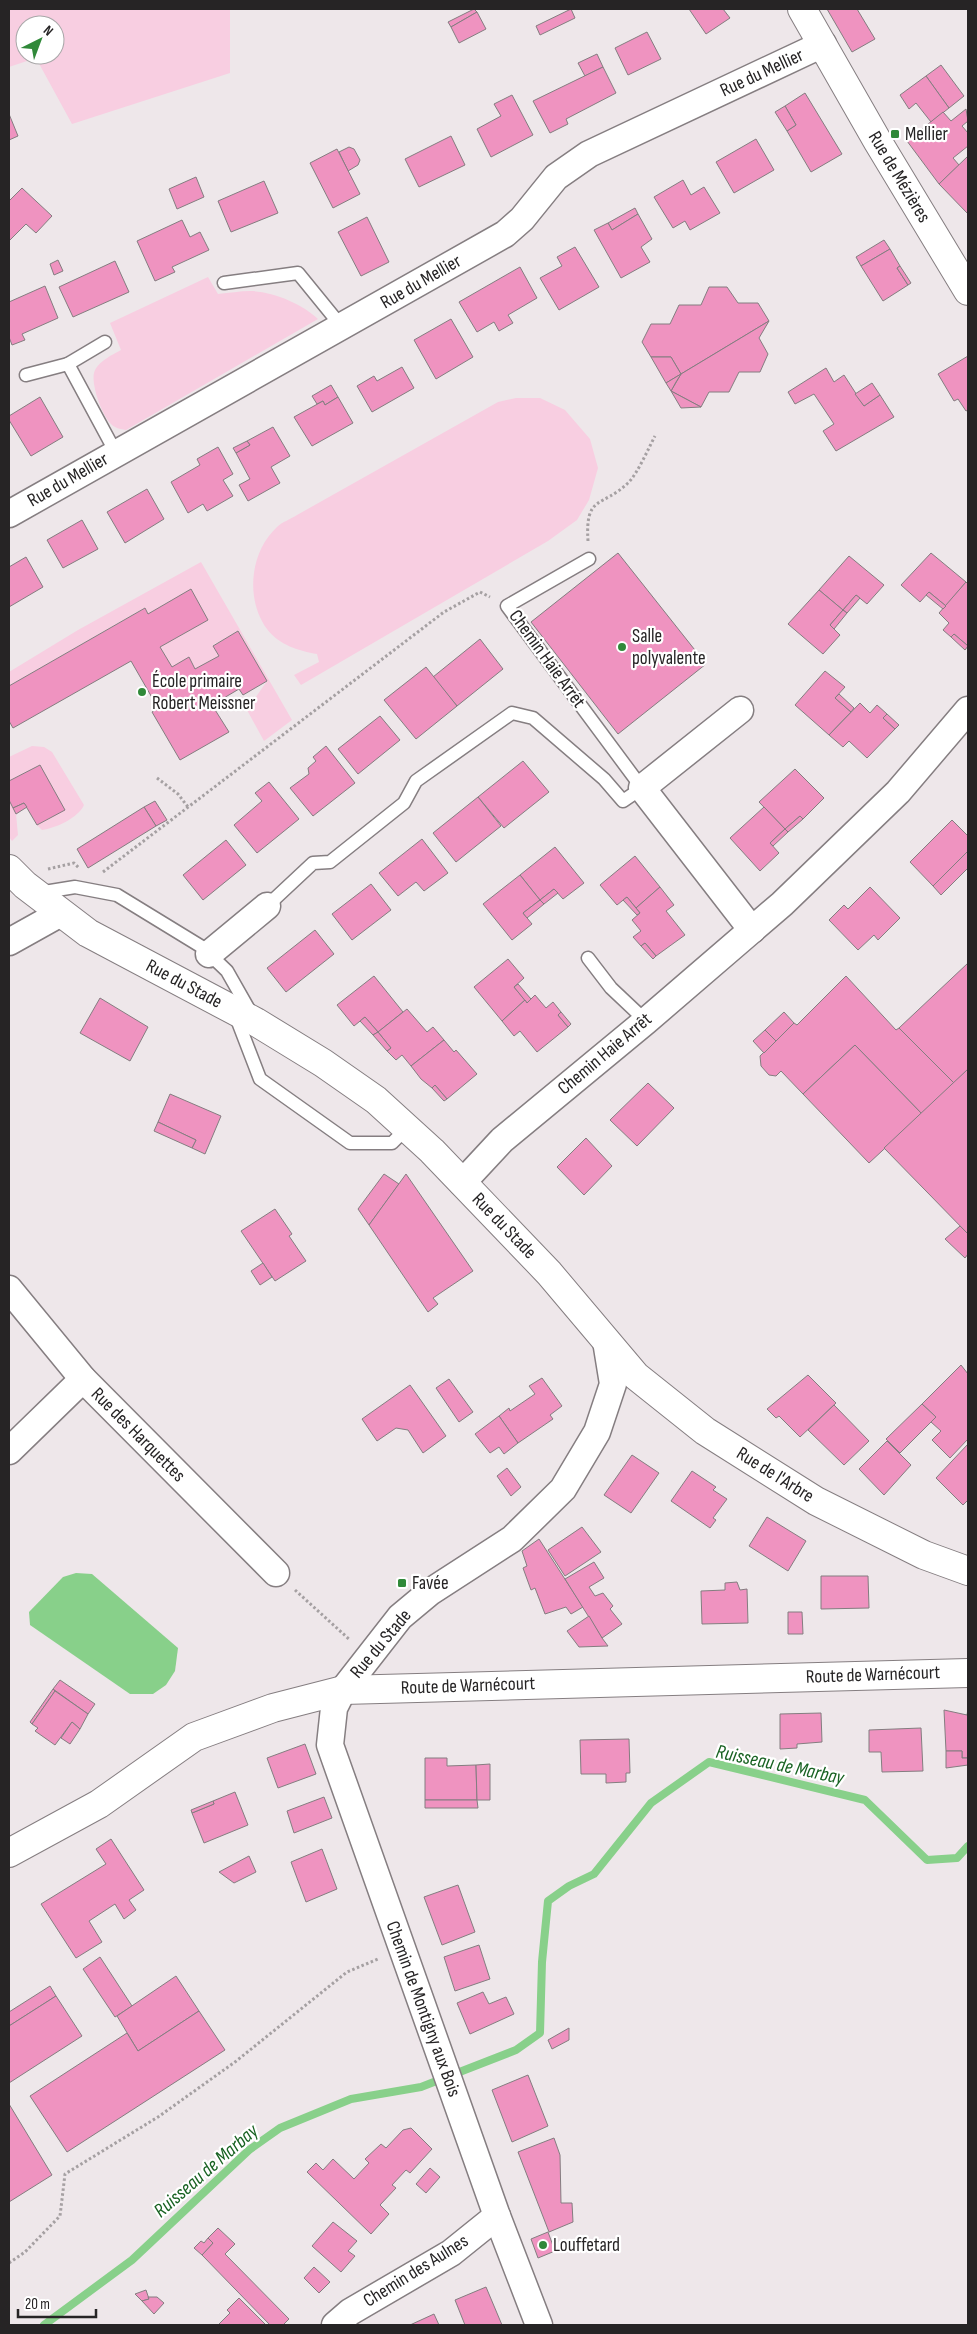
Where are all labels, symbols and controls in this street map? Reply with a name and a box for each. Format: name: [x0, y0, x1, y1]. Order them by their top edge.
north arrow: [15, 15, 65, 65]
text: N: [40, 22, 57, 40]
street label: Rue du Mellier: [717, 43, 808, 102]
place label: Mellier: [905, 123, 949, 146]
street label: Rue de Mézières: [863, 127, 935, 227]
marker: Mellier: [889, 128, 901, 140]
street label: Rue du Mellier: [377, 249, 466, 314]
street label: Rue du Mellier: [24, 447, 113, 512]
street label: Chemin Haie Arrêt: [504, 606, 590, 713]
place label: Salle polyvalente: [632, 625, 706, 670]
marker: Salle polyvalente: [616, 641, 628, 653]
place label: École primaire Robert Meissner: [152, 670, 256, 715]
marker: École primaire Robert Meissner: [136, 686, 148, 698]
street label: Rue du Stade: [142, 954, 226, 1014]
street label: Chemin Haie Arrêt: [553, 1008, 657, 1100]
street label: Rue du Stade: [467, 1188, 541, 1264]
street label: Rue des Harquettes: [86, 1383, 190, 1487]
street label: Rue de l'Arbre: [732, 1442, 818, 1508]
place label: Favée: [412, 1572, 449, 1595]
marker: Favée: [396, 1577, 408, 1589]
street label: Rue du Stade: [346, 1605, 416, 1683]
street label: Route de Warnécourt: [805, 1661, 941, 1689]
street label: Route de Warnécourt: [400, 1672, 536, 1700]
water label: Ruisseau de Marbay: [714, 1740, 848, 1791]
street label: Chemin de Montigny aux Bois: [381, 1918, 466, 2100]
water label: Ruisseau de Marbay: [149, 2118, 264, 2223]
street label: Chemin des Aulnes: [359, 2230, 473, 2312]
place label: Louffetard: [553, 2234, 620, 2257]
marker: Louffetard: [537, 2239, 549, 2251]
scale bar: [18, 2286, 95, 2318]
text: 20 m: [25, 2295, 50, 2314]

